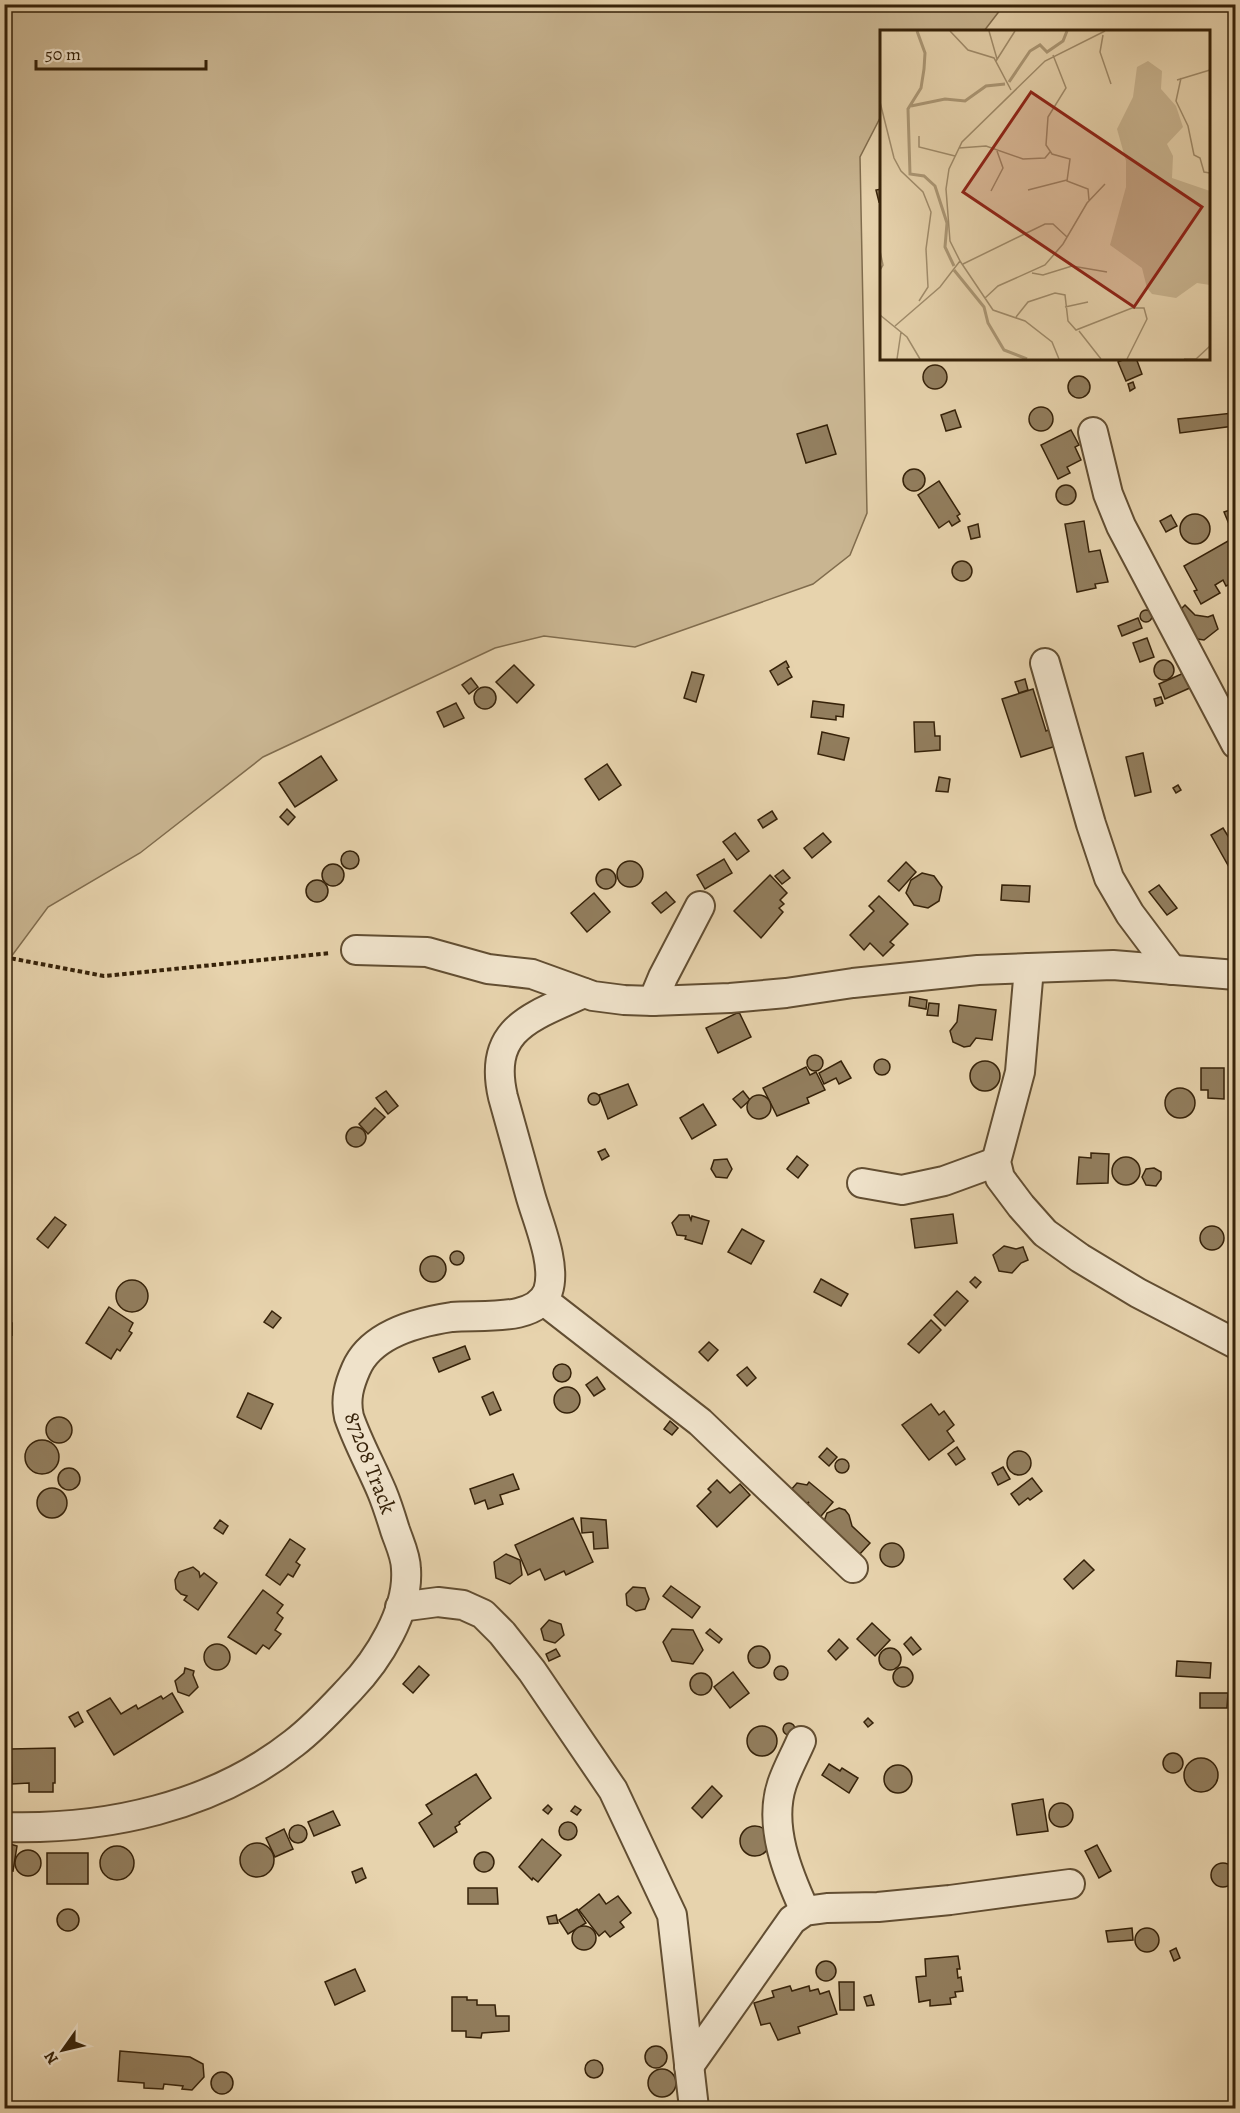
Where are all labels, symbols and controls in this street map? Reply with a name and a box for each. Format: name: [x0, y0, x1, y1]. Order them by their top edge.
inset map: [880, 30, 1210, 360]
scale bar: [36, 33, 206, 71]
text: 50 m: [45, 42, 81, 66]
street label: 87208 Track: [337, 1408, 403, 1518]
north arrow: [33, 2020, 93, 2080]
text: N: [39, 2047, 64, 2069]

